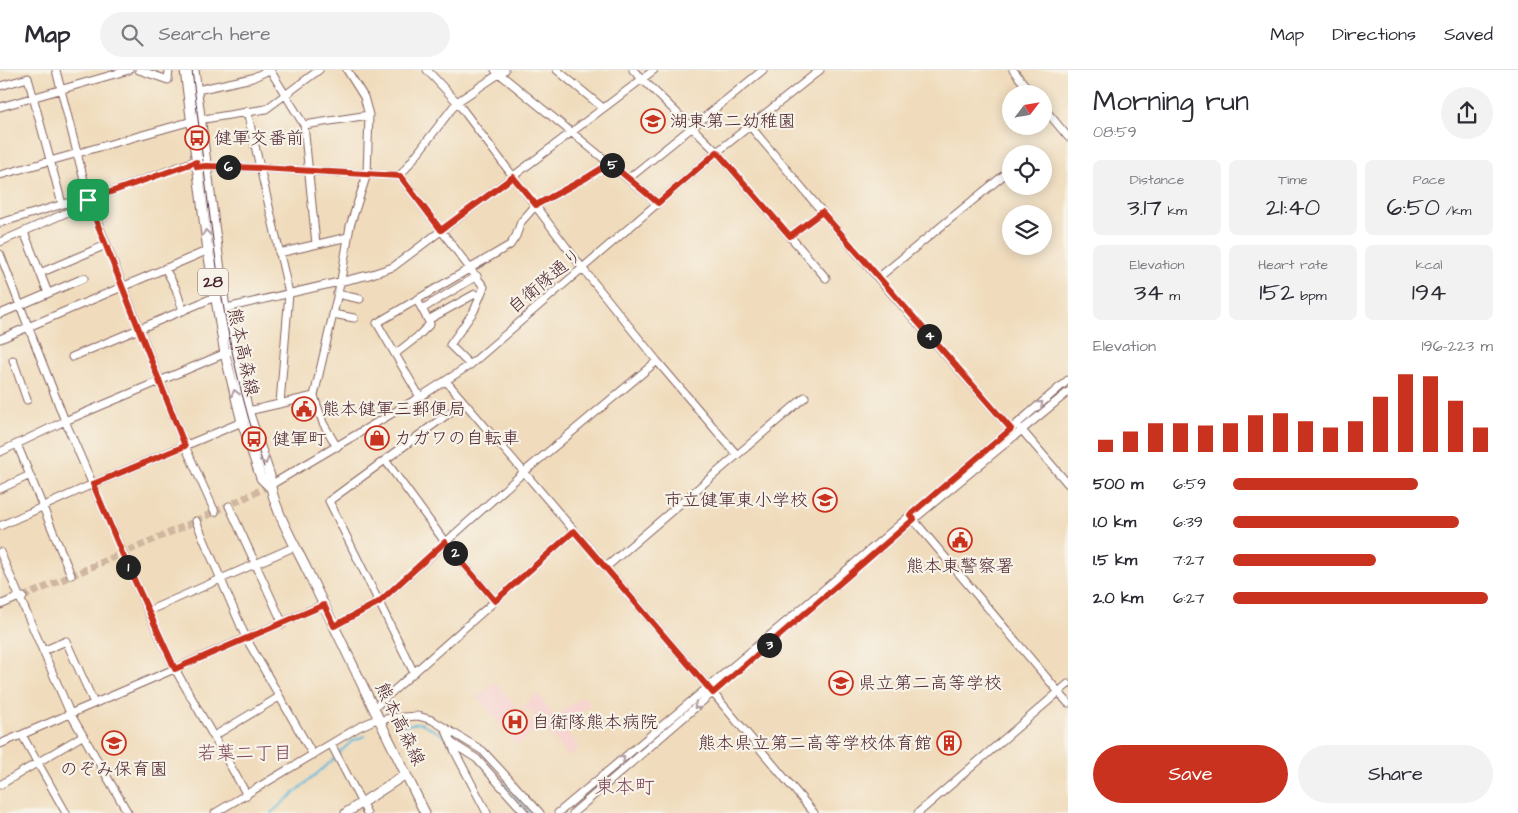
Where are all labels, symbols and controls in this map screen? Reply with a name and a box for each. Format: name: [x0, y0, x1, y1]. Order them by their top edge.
search box: [100, 12, 450, 57]
text: Map: [25, 18, 70, 52]
icon: search: [118, 21, 146, 49]
text: Search here: [158, 21, 271, 48]
text: Map: [1270, 22, 1304, 47]
text: Directions: [1332, 22, 1416, 47]
text: Saved: [1444, 22, 1493, 47]
text: Morning run: [1093, 82, 1249, 121]
north arrow: [1002, 85, 1052, 135]
map controls: [1002, 85, 1052, 255]
button: share: [1441, 87, 1493, 139]
school or university icon: 湖東第二幼稚園: [640, 108, 666, 134]
place label: 湖東第二幼稚園: [670, 109, 796, 134]
text: 08:59: [1093, 121, 1137, 143]
bus stop icon: 健軍交番前: [184, 125, 210, 151]
place label: 健軍交番前: [214, 126, 304, 151]
button: locate: [1002, 145, 1052, 195]
pin: 5: [600, 152, 624, 178]
pin: 6: [216, 154, 240, 180]
text: 5: [608, 155, 617, 175]
text: 6: [224, 157, 233, 177]
text: Distance: [1130, 170, 1184, 190]
text: Time: [1278, 170, 1308, 190]
text: Pace: [1413, 170, 1445, 190]
pin: [67, 179, 109, 221]
icon: arrive: [74, 186, 102, 214]
text: 3.17: [1127, 190, 1162, 225]
text: 21:40: [1266, 190, 1320, 225]
text: 6:50: [1387, 190, 1440, 225]
text: km: [1162, 201, 1187, 221]
text: /km: [1440, 201, 1471, 221]
button: layers: [1002, 205, 1052, 255]
one-way arrow: [201, 228, 212, 236]
street label: 自衛隊通り: [502, 242, 588, 320]
text: Elevation: [1129, 255, 1185, 275]
text: Heart rate: [1258, 255, 1328, 275]
text: kcal: [1416, 255, 1442, 275]
road number: 28: [198, 268, 228, 296]
text: 34: [1134, 275, 1164, 310]
text: 152: [1259, 275, 1295, 310]
text: 194: [1412, 275, 1446, 310]
text: m: [1164, 286, 1180, 306]
text: bpm: [1295, 286, 1327, 306]
street label: 熊本高森線: [221, 305, 265, 399]
pin: 4: [916, 324, 942, 348]
text: 4: [925, 326, 934, 346]
text: Elevation: [1093, 335, 1156, 357]
text: 196–223 m: [1422, 335, 1493, 357]
one-way arrow: [230, 389, 240, 397]
public building icon: 熊本健軍三郵便局: [291, 396, 317, 422]
place label: 熊本健軍三郵便局: [322, 397, 466, 422]
one-way arrow: [1034, 401, 1043, 410]
shop icon: カガワの自転車: [364, 425, 390, 451]
bus stop icon: 健軍町: [241, 426, 267, 452]
place label: カガワの自転車: [394, 426, 520, 451]
place label: 健軍町: [272, 427, 326, 452]
one-way arrow: [259, 457, 269, 465]
text: 500 m: [1093, 473, 1143, 495]
text: 6:59: [1173, 473, 1206, 495]
school or university icon: 市立健軍東小学校: [812, 487, 838, 513]
place label: 市立健軍東小学校: [664, 488, 808, 513]
text: 1.0 km: [1093, 511, 1136, 533]
text: 6:39: [1173, 511, 1203, 533]
public building icon: 熊本東警察署: [947, 527, 973, 553]
pin: 2: [442, 540, 468, 566]
text: 2: [451, 543, 460, 563]
text: 1.5 km: [1093, 549, 1137, 571]
text: 7:27: [1173, 549, 1205, 571]
pin: 1: [116, 554, 140, 580]
place label: 熊本東警察署: [906, 554, 1014, 579]
text: 1: [128, 557, 129, 577]
text: 2.0 km: [1093, 587, 1143, 609]
text: 6:27: [1173, 587, 1205, 609]
pin: 3: [756, 632, 782, 658]
text: 3: [766, 635, 773, 655]
school or university icon: 県立第二高等学校: [828, 670, 854, 696]
place label: 県立第二高等学校: [858, 671, 1002, 696]
street label: 熊本高森線: [369, 678, 431, 770]
one-way arrow: [694, 701, 703, 709]
hospital icon: 自衛隊熊本病院: [502, 709, 528, 735]
place label: 自衛隊熊本病院: [532, 710, 658, 735]
school or university icon: のぞみ保育園: [101, 730, 127, 756]
building icon: 熊本県立第二高等学校体育館: [936, 730, 962, 756]
place label: 熊本県立第二高等学校体育館: [698, 731, 932, 756]
district label: 若葉二丁目: [197, 740, 293, 767]
button: Save: [1093, 745, 1288, 803]
button: Share: [1298, 745, 1493, 803]
one-way arrow: [617, 755, 626, 764]
place label: のぞみ保育園: [60, 757, 168, 782]
district label: 東本町: [595, 773, 655, 801]

